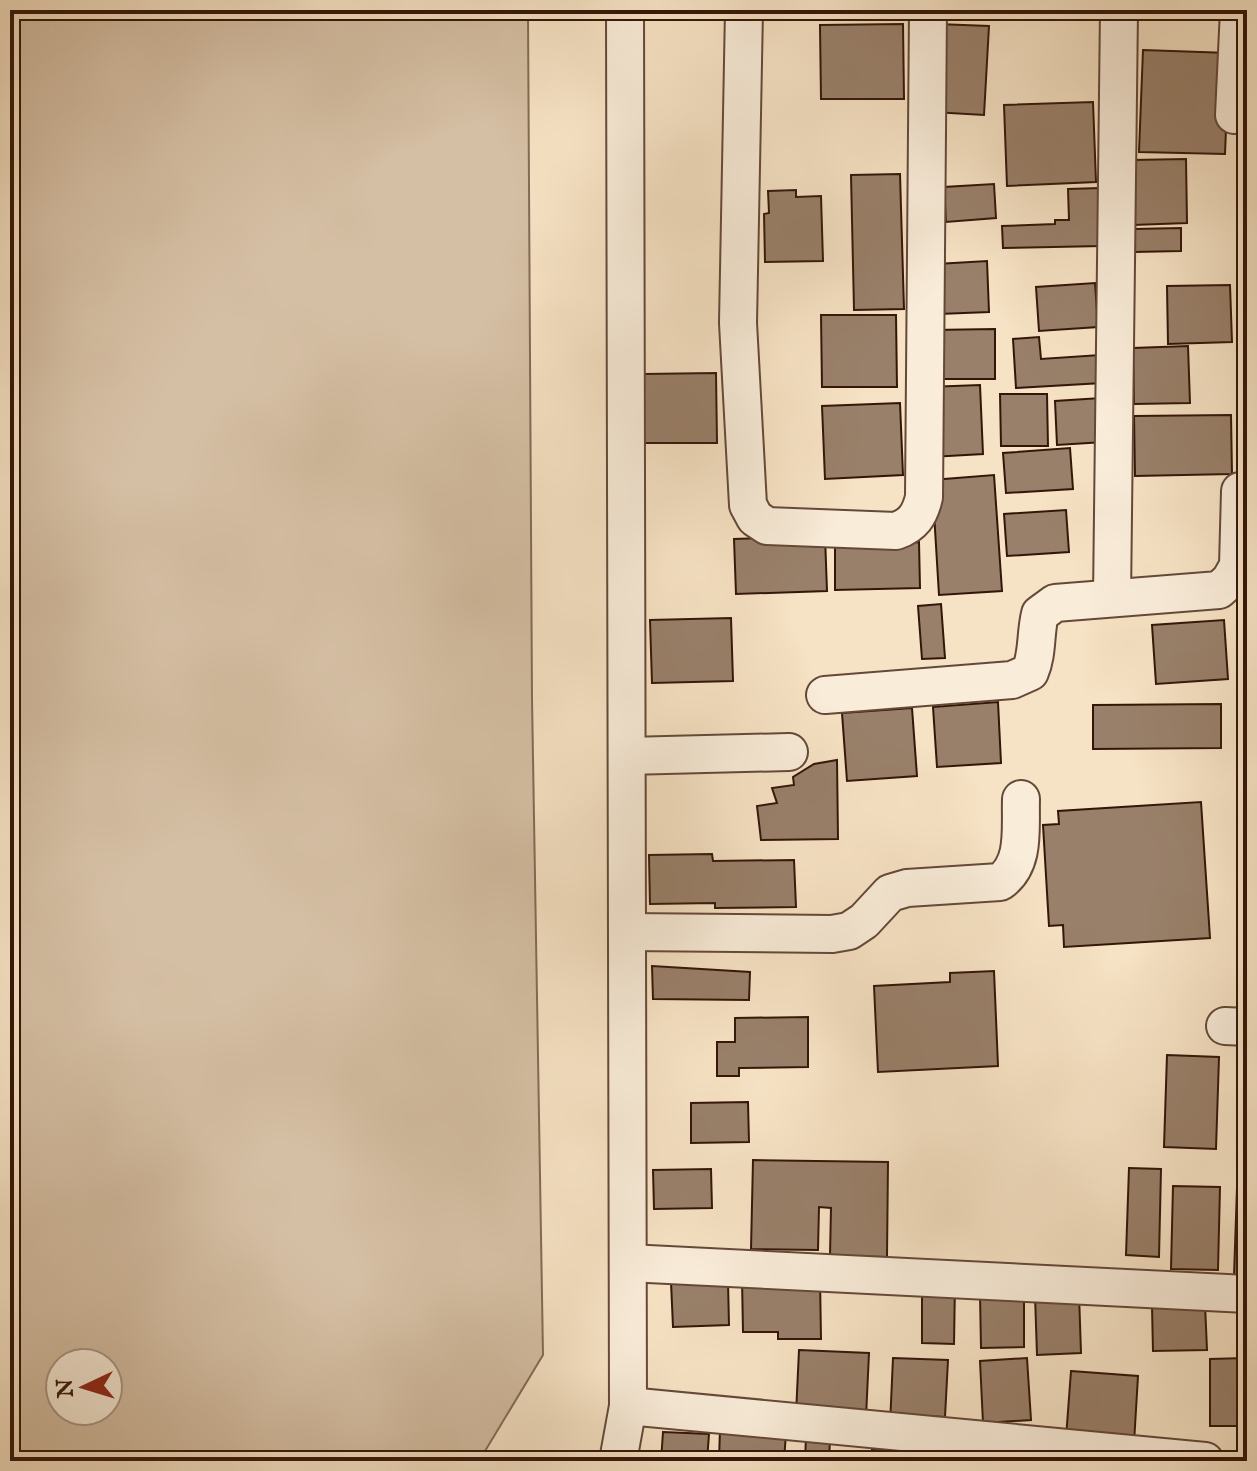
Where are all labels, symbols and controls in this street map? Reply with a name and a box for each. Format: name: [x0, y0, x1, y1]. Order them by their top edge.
north arrow: [44, 1347, 124, 1427]
text: N: [51, 1378, 81, 1400]

